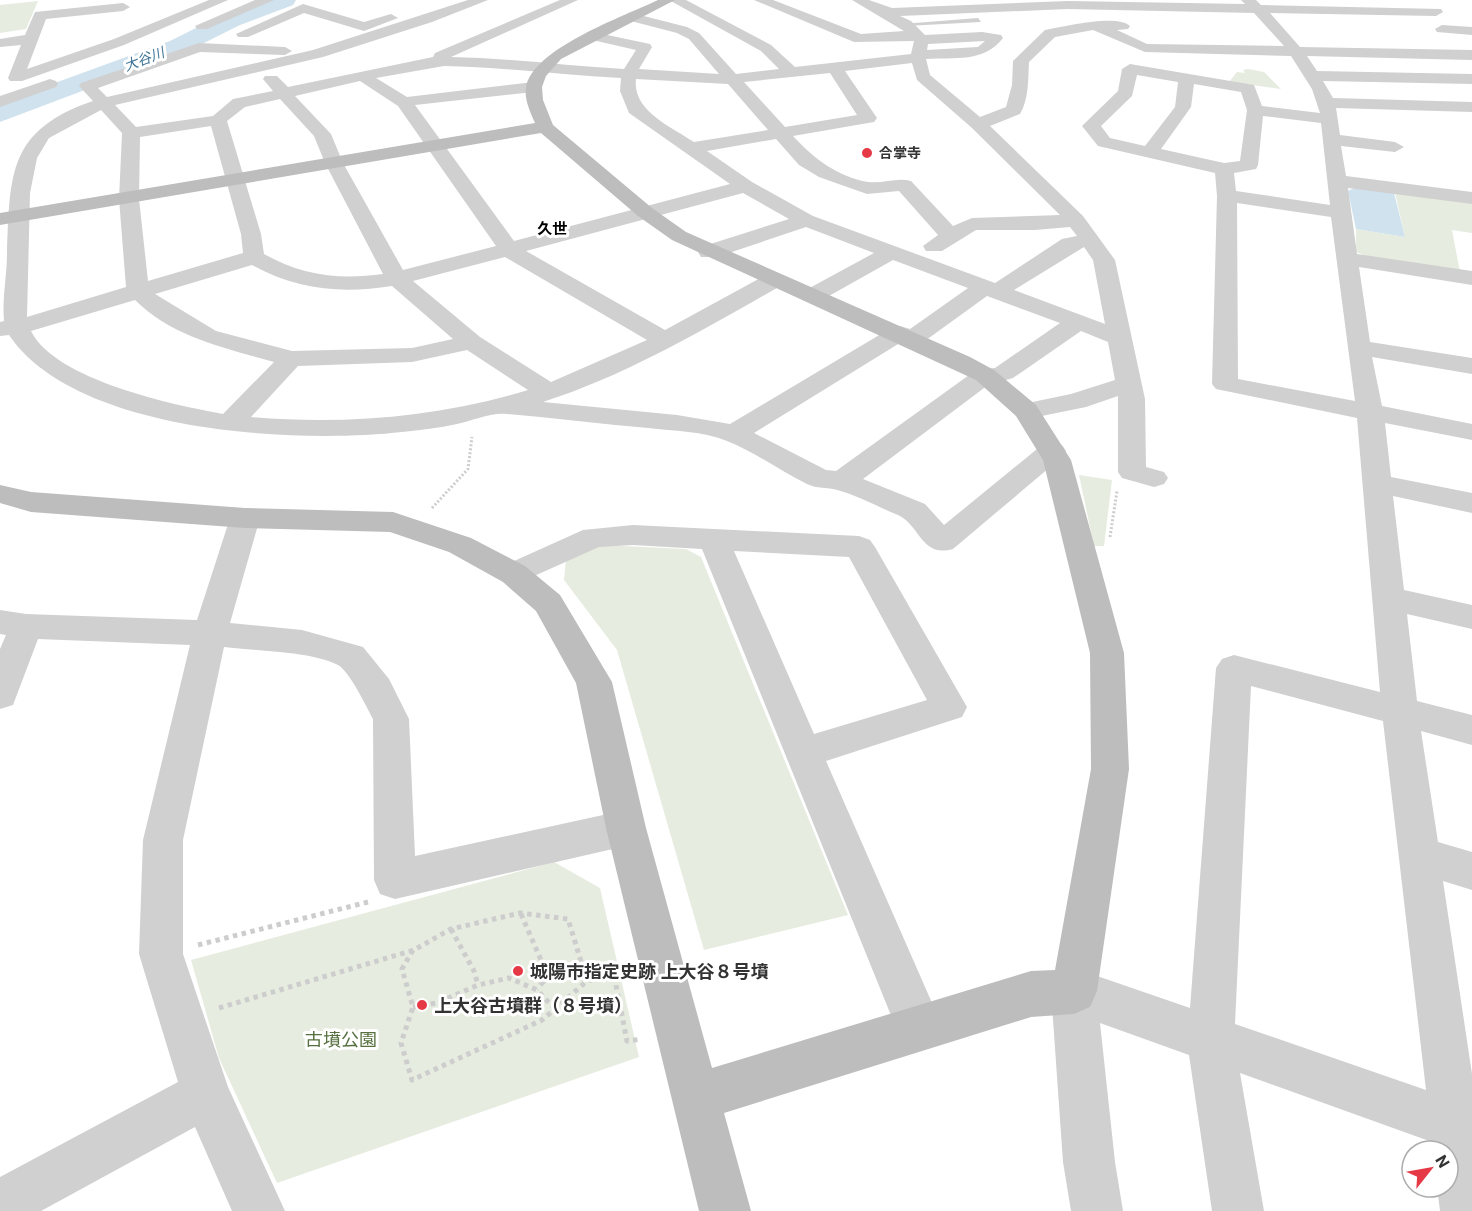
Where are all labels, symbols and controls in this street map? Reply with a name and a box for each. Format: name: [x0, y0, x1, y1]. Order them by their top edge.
water label: 大谷川: [122, 43, 168, 74]
place label: 合掌寺: [879, 145, 921, 161]
marker: 合掌寺: [860, 146, 874, 160]
district label: 久世: [537, 220, 567, 238]
place label: 城陽市指定史跡 上大谷８号墳: [530, 961, 768, 982]
marker: 城陽市指定史跡 上大谷８号墳: [511, 964, 525, 978]
place label: 上大谷古墳群（８号墳）: [434, 995, 632, 1016]
marker: 上大谷古墳群（８号墳）: [415, 998, 429, 1012]
park label: 古墳公園: [305, 1029, 377, 1050]
north arrow: [1400, 1139, 1460, 1199]
text: N: [1431, 1152, 1453, 1171]

